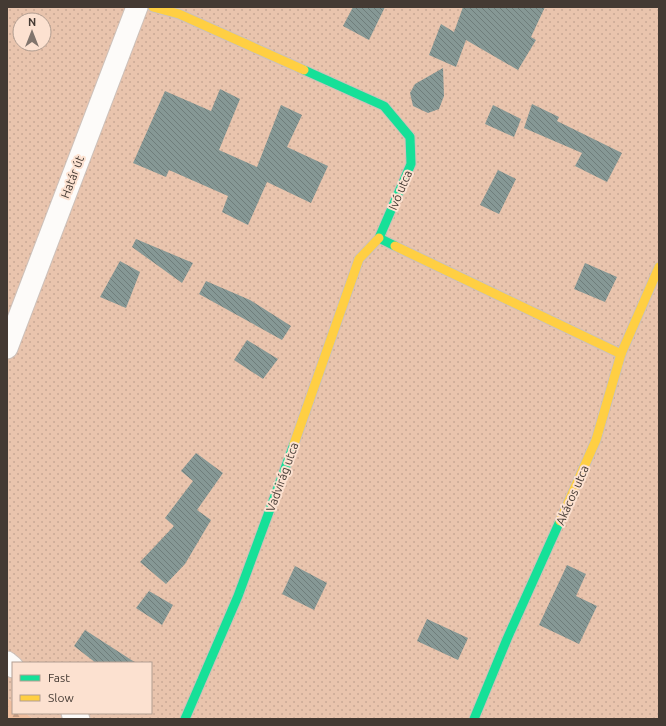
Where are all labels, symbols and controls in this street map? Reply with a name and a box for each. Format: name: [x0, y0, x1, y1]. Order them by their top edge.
north arrow: [12, 12, 52, 52]
text: N: [28, 16, 36, 28]
street label: Határ út: [58, 154, 86, 200]
street label: Ivó utca: [386, 168, 414, 212]
street label: Vadvirág utca: [263, 440, 301, 514]
street label: Akácos utca: [553, 463, 591, 527]
legend: [12, 662, 152, 714]
text: Fast: [48, 671, 70, 684]
text: Slow: [48, 691, 74, 704]

